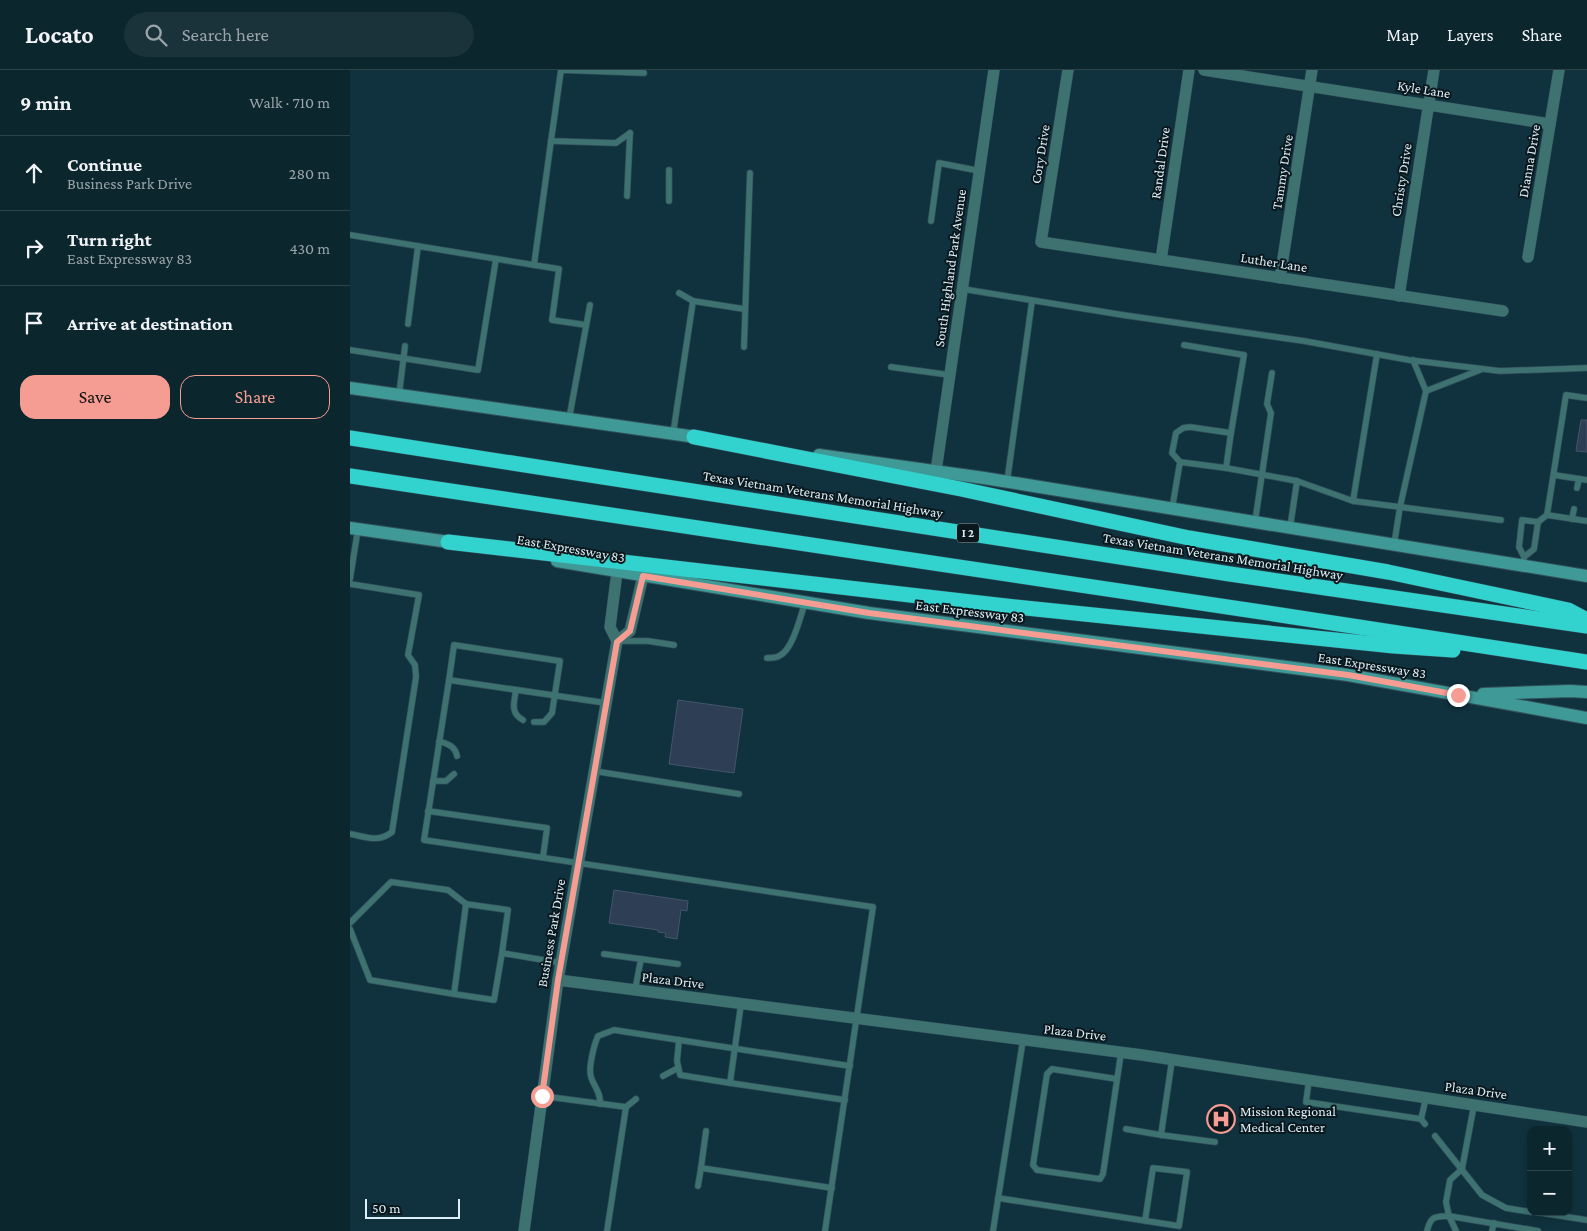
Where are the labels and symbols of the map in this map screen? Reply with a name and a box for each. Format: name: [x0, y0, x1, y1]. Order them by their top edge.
street label: Kyle Lane: [1396, 77, 1452, 101]
street label: Cory Drive: [1027, 123, 1053, 185]
street label: Dianna Drive: [1515, 123, 1543, 199]
street label: Randal Drive: [1147, 126, 1173, 200]
street label: Tammy Drive: [1268, 133, 1296, 211]
street label: Christy Drive: [1387, 142, 1415, 218]
street label: South Highland Park Avenue: [931, 188, 969, 348]
street label: Luther Lane: [1239, 249, 1309, 275]
street label: Texas Vietnam Veterans Memorial Highway: [702, 467, 945, 521]
road number: I 2: [957, 523, 979, 542]
street label: Texas Vietnam Veterans Memorial Highway: [1102, 529, 1345, 583]
street label: East Expressway 83: [516, 531, 626, 565]
street label: East Expressway 83: [915, 596, 1025, 626]
street label: East Expressway 83: [1317, 649, 1427, 681]
route end: [1447, 684, 1470, 707]
street label: Business Park Drive: [534, 878, 568, 988]
street label: Plaza Drive: [641, 968, 705, 992]
street label: Plaza Drive: [1043, 1020, 1107, 1044]
street label: Plaza Drive: [1444, 1078, 1508, 1102]
route start: [531, 1085, 554, 1108]
place label: Mission Regional Medical Center: [1240, 1103, 1336, 1135]
hospital icon: Mission Regional Medical Center: [1206, 1104, 1236, 1134]
scale bar: [365, 1196, 460, 1219]

